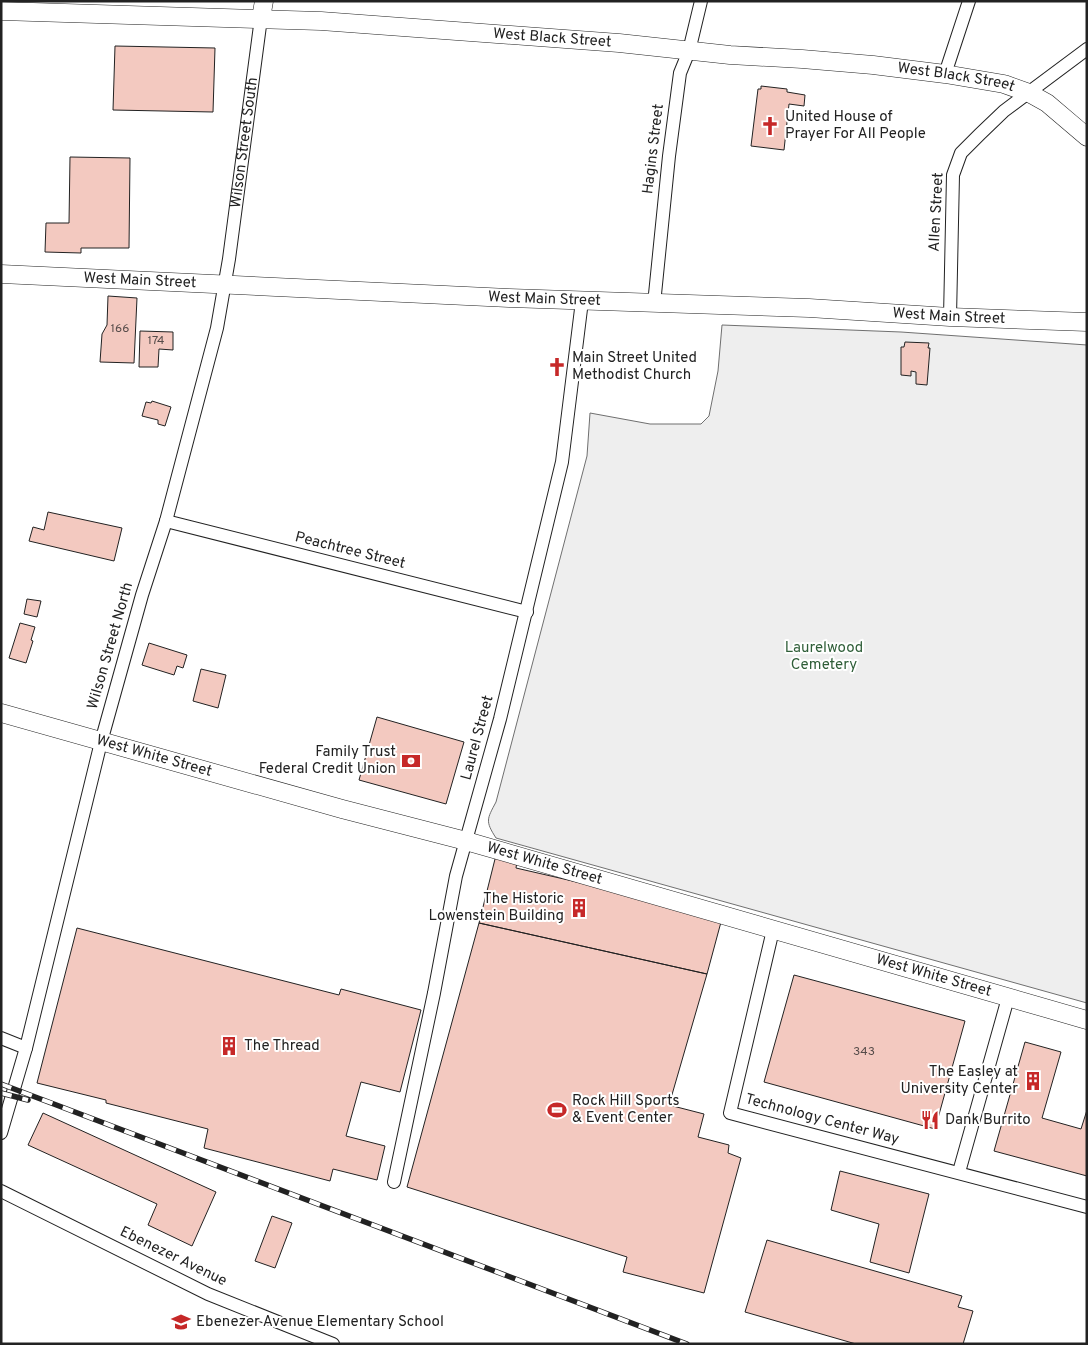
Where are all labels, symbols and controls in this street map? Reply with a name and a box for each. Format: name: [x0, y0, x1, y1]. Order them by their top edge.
street label: West Black Street: [492, 24, 612, 52]
street label: West Black Street: [896, 59, 1017, 97]
street label: Wilson Street South: [226, 76, 263, 209]
street label: Hagins Street: [639, 103, 669, 195]
place label: United House of Prayer For All People: [785, 108, 926, 144]
church icon: United House of Prayer For All People: [759, 115, 781, 137]
street label: Allen Street: [925, 172, 949, 252]
street label: West Main Street: [83, 268, 197, 293]
street label: West Main Street: [488, 288, 601, 311]
street label: West Main Street: [892, 304, 1006, 329]
house number: 166: [111, 321, 129, 337]
house number: 174: [148, 333, 164, 349]
place label: Main Street United Methodist Church: [572, 349, 697, 385]
church icon: Main Street United Methodist Church: [546, 356, 568, 378]
street label: Peachtree Street: [293, 528, 407, 574]
street label: Wilson Street North: [84, 580, 138, 712]
park label: Laurelwood Cemetery: [785, 639, 863, 675]
street label: Laurel Street: [458, 693, 498, 783]
street label: West White Street: [94, 731, 214, 781]
place label: Family Trust Federal Credit Union: [259, 743, 396, 779]
bank icon: Family Trust Federal Credit Union: [400, 750, 422, 772]
street label: West White Street: [485, 838, 604, 889]
place label: The Historic Lowenstein Building: [429, 890, 564, 926]
building icon: The Historic Lowenstein Building: [568, 897, 590, 919]
street label: West White Street: [874, 950, 994, 1001]
building icon: The Thread: [218, 1035, 240, 1057]
place label: The Thread: [244, 1037, 320, 1056]
house number: 343: [853, 1044, 875, 1060]
place label: The Easley at University Center: [900, 1063, 1018, 1099]
building icon: The Easley at University Center: [1022, 1070, 1044, 1092]
street label: Technology Center Way: [743, 1090, 901, 1150]
place label: Rock Hill Sports & Event Center: [572, 1092, 680, 1128]
sports icon: Rock Hill Sports & Event Center: [546, 1099, 568, 1121]
restaurant icon: Dank Burrito: [919, 1109, 941, 1131]
place label: Dank Burrito: [945, 1111, 1031, 1130]
street label: Ebenezer Avenue: [116, 1223, 230, 1291]
school or university icon: Ebenezer Avenue Elementary School: [170, 1311, 192, 1333]
place label: Ebenezer Avenue Elementary School: [196, 1313, 444, 1332]

